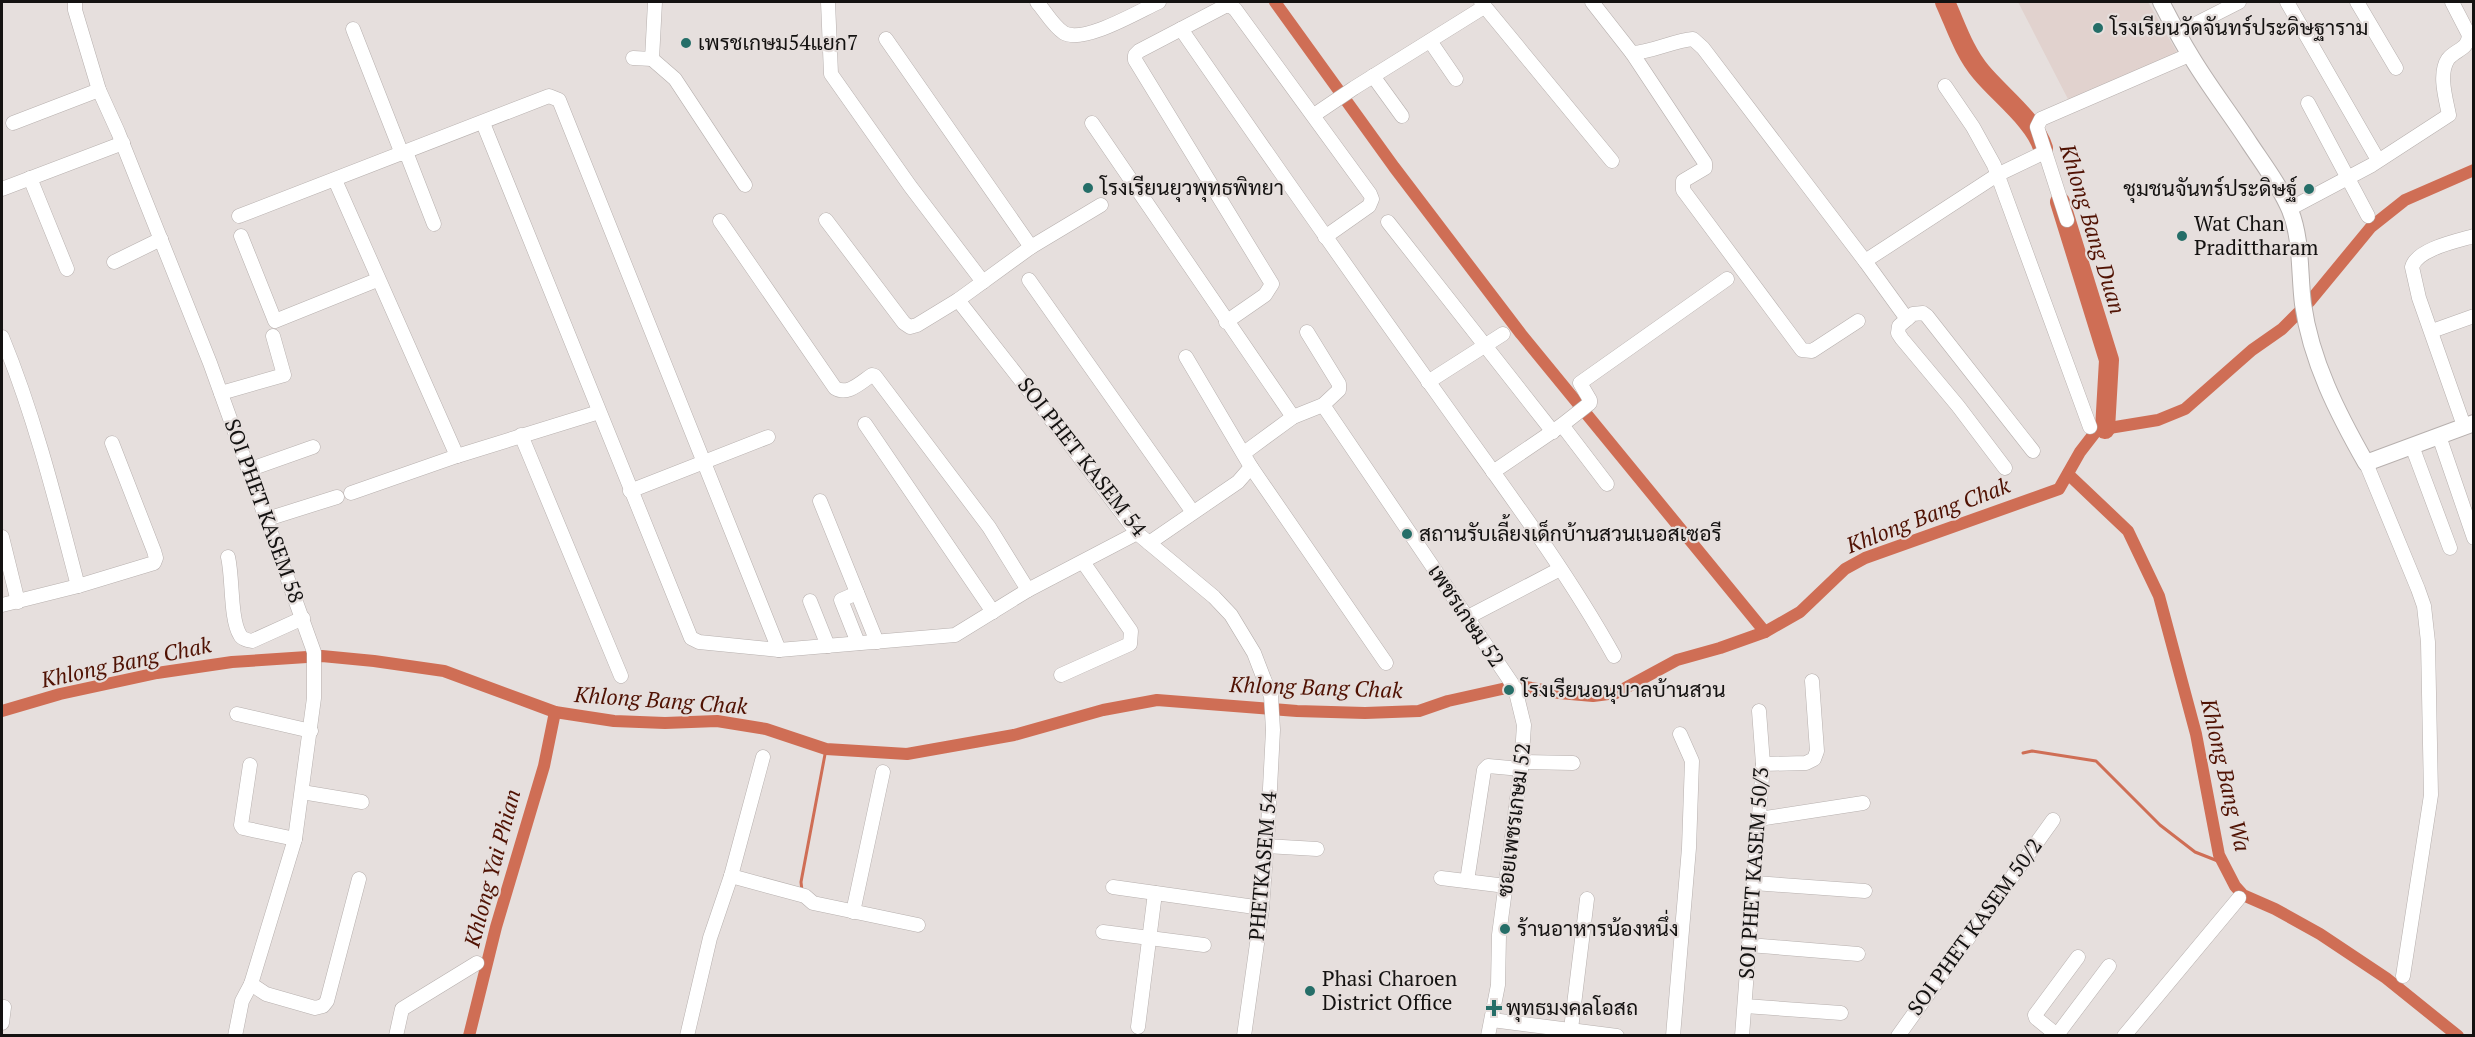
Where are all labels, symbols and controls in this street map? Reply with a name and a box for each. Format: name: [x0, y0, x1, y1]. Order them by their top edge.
place label: โรงเรียนวัดจันทร์ประดิษฐาราม: [2109, 13, 2368, 41]
marker: โรงเรียนวัดจันทร์ประดิษฐาราม: [2091, 21, 2105, 35]
place label: เพรชเกษม54แยก7: [698, 28, 858, 56]
marker: เพรชเกษม54แยก7: [679, 36, 693, 50]
water label: Khlong Bang Duan: [2054, 139, 2133, 317]
place label: โรงเรียนยุวพุทธพิทยา: [1099, 173, 1284, 202]
place label: ชุมชนจันทร์ประดิษฐ์: [2123, 174, 2297, 203]
marker: โรงเรียนยุวพุทธพิทยา: [1081, 181, 1095, 195]
marker: ชุมชนจันทร์ประดิษฐ์: [2302, 182, 2316, 196]
place label: Wat Chan Pradittharam: [2194, 209, 2318, 261]
marker: Wat Chan Pradittharam: [2175, 229, 2189, 243]
street label: SOI PHET KASEM 54: [1012, 371, 1154, 542]
street label: SOI PHET KASEM 58: [219, 415, 311, 607]
water label: Khlong Bang Chak: [1841, 470, 2014, 559]
place label: สถานรับเลี้ยงเด็กบ้านสวนเนอสเซอรี: [1419, 514, 1722, 547]
marker: สถานรับเลี้ยงเด็กบ้านสวนเนอสเซอรี: [1400, 527, 1414, 541]
street label: เพชรเกษม 52: [1422, 559, 1511, 672]
water label: Khlong Bang Chak: [37, 629, 214, 694]
water label: Khlong Bang Chak: [1228, 669, 1403, 704]
place label: โรงเรียนอนุบาลบ้านสวน: [1520, 675, 1726, 704]
water label: Khlong Bang Chak: [573, 679, 749, 720]
marker: โรงเรียนอนุบาลบ้านสวน: [1502, 683, 1516, 697]
water label: Khlong Bang Wa: [2195, 695, 2258, 854]
street label: ซอยเพชรเกษม 52: [1490, 741, 1536, 899]
street label: SOI PHET KASEM 50/3: [1732, 766, 1774, 980]
water label: Khlong Yai Phian: [456, 786, 526, 951]
street label: PHETKASEM 54: [1242, 789, 1283, 942]
street label: SOI PHET KASEM 50/2: [1900, 832, 2048, 1021]
place label: ร้านอาหารน้องหนึ่ง: [1517, 909, 1678, 942]
marker: ร้านอาหารน้องหนึ่ง: [1498, 922, 1512, 936]
place label: Phasi Charoen District Office: [1322, 964, 1458, 1016]
marker: Phasi Charoen District Office: [1303, 984, 1317, 998]
place label: พุทธมงคลโอสถ: [1506, 993, 1638, 1022]
marker: พุทธมงคลโอสถ: [1487, 1001, 1501, 1015]

